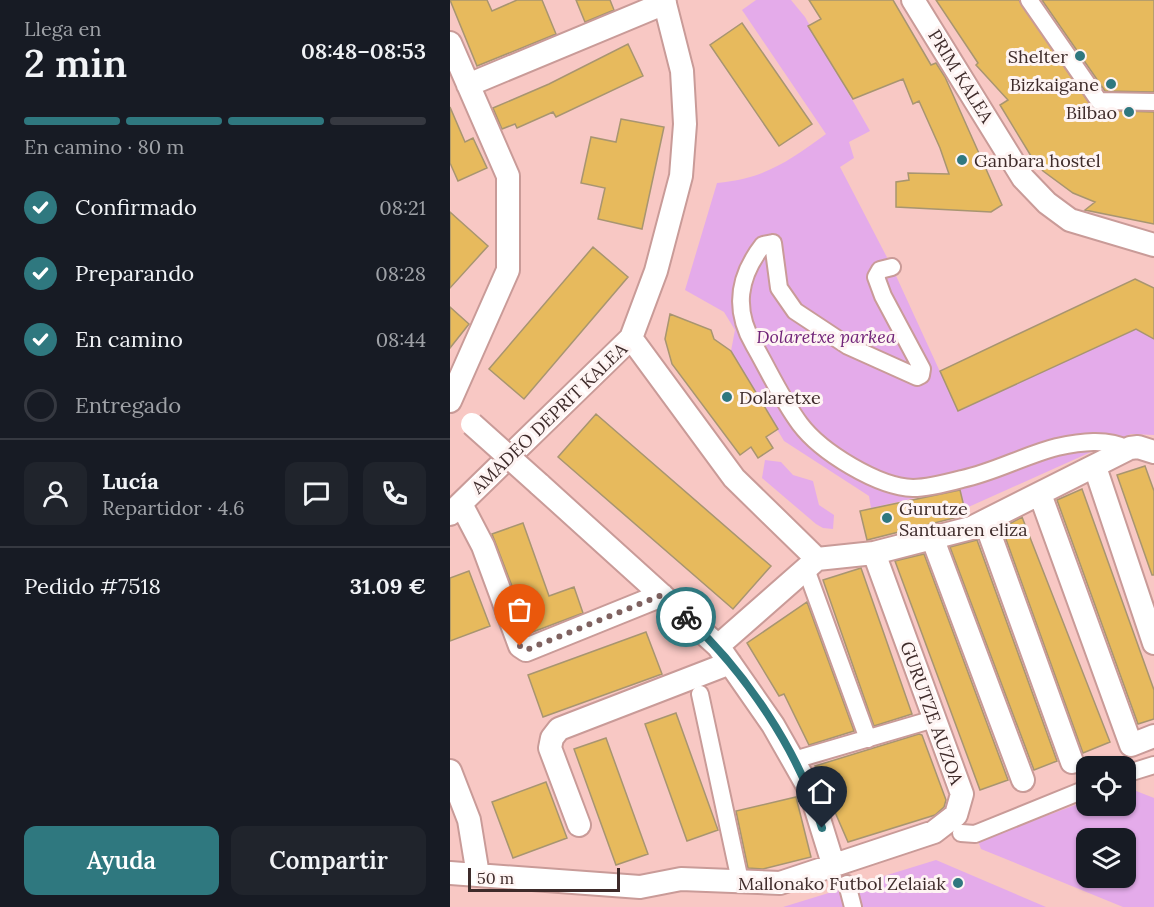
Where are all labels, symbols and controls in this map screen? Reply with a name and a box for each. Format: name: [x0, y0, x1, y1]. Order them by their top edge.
text: Llega en: [24, 16, 101, 41]
street label: PRIM KALEA: [923, 25, 999, 128]
text: 08:48–08:53: [301, 37, 426, 65]
text: 2 min: [24, 38, 127, 88]
place label: Shelter: [1008, 45, 1068, 68]
marker: Shelter: [1073, 49, 1087, 63]
place label: Bizkaigane: [1010, 73, 1099, 96]
marker: Bizkaigane: [1104, 77, 1118, 91]
place label: Bilbao: [1066, 101, 1117, 124]
marker: Bilbao: [1122, 105, 1136, 119]
text: En camino · 80 m: [24, 134, 184, 159]
place label: Ganbara hostel: [974, 149, 1101, 172]
marker: Ganbara hostel: [955, 153, 969, 167]
icon: check: [24, 191, 57, 224]
text: Confirmado: [75, 193, 197, 221]
text: 08:21: [379, 195, 426, 220]
icon: check: [24, 257, 57, 290]
text: Preparando: [75, 259, 194, 287]
text: 08:28: [375, 261, 426, 286]
icon: check: [24, 323, 57, 356]
text: En camino: [75, 325, 183, 353]
park label: Dolaretxe parkea: [756, 325, 896, 348]
text: 08:44: [376, 327, 426, 352]
street label: AMADEO DEPRIT KALEA: [466, 337, 632, 499]
place label: Dolaretxe: [739, 386, 821, 409]
marker: Dolaretxe: [720, 390, 734, 404]
text: Entregado: [75, 391, 181, 419]
button: person: [24, 462, 87, 525]
button: chat: [285, 462, 348, 525]
button: phone: [363, 462, 426, 525]
text: Lucía: [102, 467, 159, 495]
text: Repartidor · 4.6: [102, 495, 245, 520]
place label: Gurutze Santuaren eliza: [899, 497, 1028, 541]
marker: Gurutze Santuaren eliza: [880, 511, 894, 525]
text: Pedido #7518: [24, 572, 161, 600]
text: 31.09 €: [350, 572, 426, 600]
pin: [494, 584, 545, 646]
courier: [656, 587, 716, 647]
icon: bag: [503, 593, 536, 626]
icon: bike: [670, 601, 703, 634]
street label: GURUTZE AUZOA: [895, 638, 969, 789]
map controls: [1076, 756, 1136, 888]
button: locate: [1076, 756, 1136, 816]
pin: [796, 766, 847, 828]
icon: home: [805, 775, 838, 808]
button: Ayuda: [24, 826, 219, 895]
button: Compartir: [231, 826, 426, 895]
button: layers: [1076, 828, 1136, 888]
scale bar: [468, 865, 620, 892]
text: 50 m: [477, 868, 514, 888]
place label: Mallonako Futbol Zelaiak: [738, 872, 946, 895]
marker: Mallonako Futbol Zelaiak: [951, 876, 965, 890]

